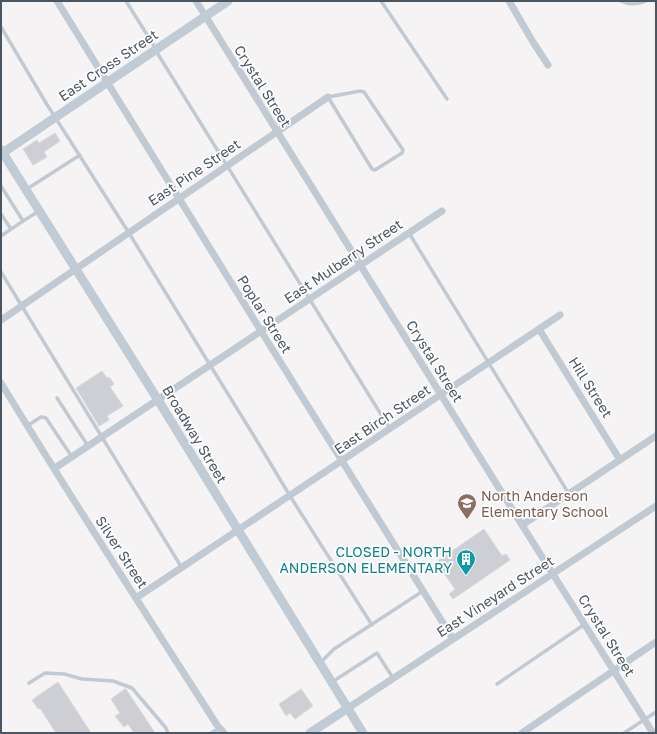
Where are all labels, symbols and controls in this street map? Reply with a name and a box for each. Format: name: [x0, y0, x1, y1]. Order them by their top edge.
street label: East Cross Street: [55, 26, 161, 104]
street label: Crystal Street: [231, 42, 295, 130]
street label: East Pine Street: [145, 135, 243, 209]
street label: East Mulberry Street: [281, 215, 405, 307]
street label: Poplar Street: [234, 272, 296, 356]
street label: Crystal Street: [403, 317, 467, 405]
street label: Hill Street: [566, 354, 616, 420]
street label: East Birch Street: [331, 381, 433, 457]
street label: Broadway Street: [159, 382, 231, 486]
place label: North Anderson Elementary School: [481, 487, 608, 520]
school or university icon: North Anderson Elementary School: [456, 492, 478, 520]
street label: Silver Street: [92, 513, 152, 591]
place label: CLOSED - NORTH ANDERSON ELEMENTARY: [279, 543, 452, 576]
building icon: CLOSED - NORTH ANDERSON ELEMENTARY: [455, 548, 477, 576]
street label: East Vineyard Street: [433, 552, 557, 640]
street label: Crystal Street: [575, 591, 639, 679]

